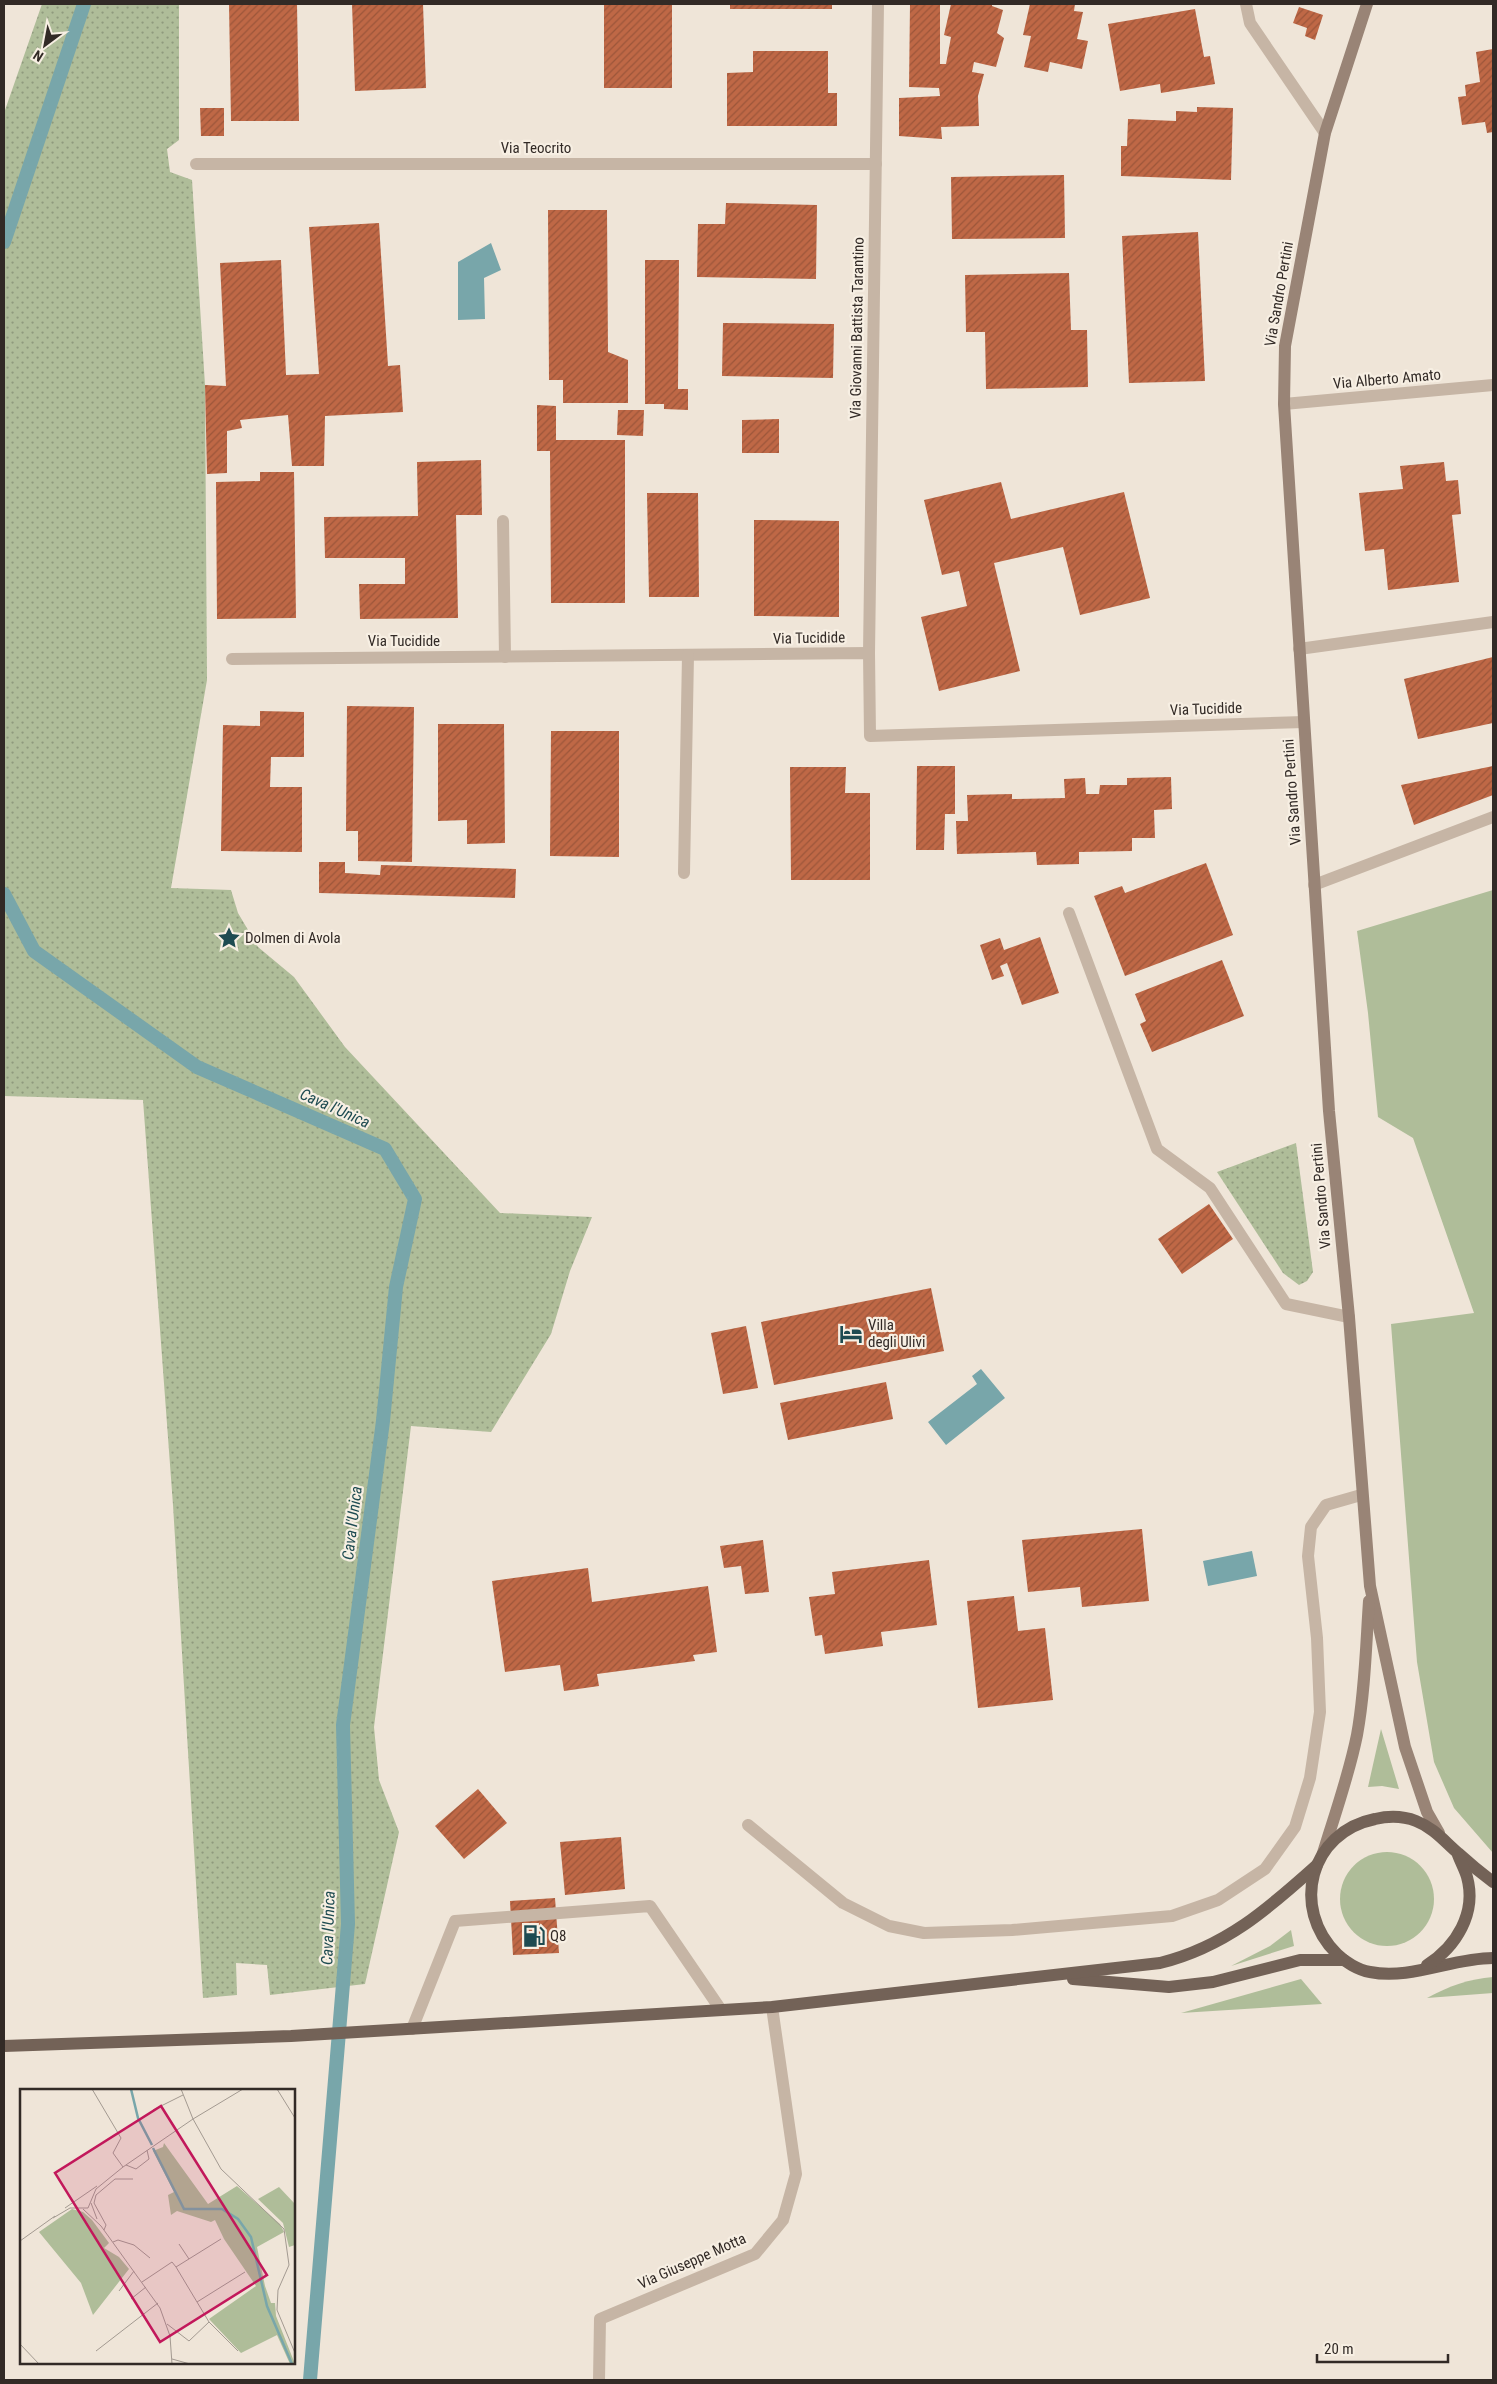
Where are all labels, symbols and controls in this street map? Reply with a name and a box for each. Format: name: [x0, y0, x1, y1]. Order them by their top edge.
north arrow: [20, 20, 70, 70]
text: N: [30, 47, 46, 65]
street label: Via Teocrito: [501, 139, 571, 157]
street label: Via Giovanni Battista Tarantino: [846, 237, 868, 419]
street label: Via Sandro Pertini: [1261, 240, 1297, 348]
street label: Via Alberto Amato: [1332, 365, 1442, 393]
street label: Via Tucidide: [773, 628, 845, 648]
street label: Via Tucidide: [368, 632, 440, 650]
street label: Via Tucidide: [1170, 699, 1242, 719]
street label: Via Sandro Pertini: [1279, 738, 1305, 846]
place icon: Dolmen di Avola: [216, 925, 242, 951]
place label: Dolmen di Avola: [245, 929, 341, 947]
water label: Cava l'Unica: [297, 1084, 373, 1132]
street label: Via Sandro Pertini: [1307, 1142, 1335, 1250]
place label: Villa degli Ulivi: [868, 1316, 925, 1351]
hotel icon: Villa degli Ulivi: [838, 1321, 864, 1347]
water label: Cava l'Unica: [338, 1485, 366, 1561]
water label: Cava l'Unica: [317, 1890, 339, 1966]
fuel station icon: Q8: [521, 1923, 547, 1949]
place label: Q8: [550, 1927, 566, 1945]
inset map: [20, 2089, 295, 2364]
street label: Via Giuseppe Motta: [635, 2229, 749, 2293]
scale bar: [1317, 2332, 1448, 2364]
text: 20 m: [1324, 2340, 1354, 2358]

